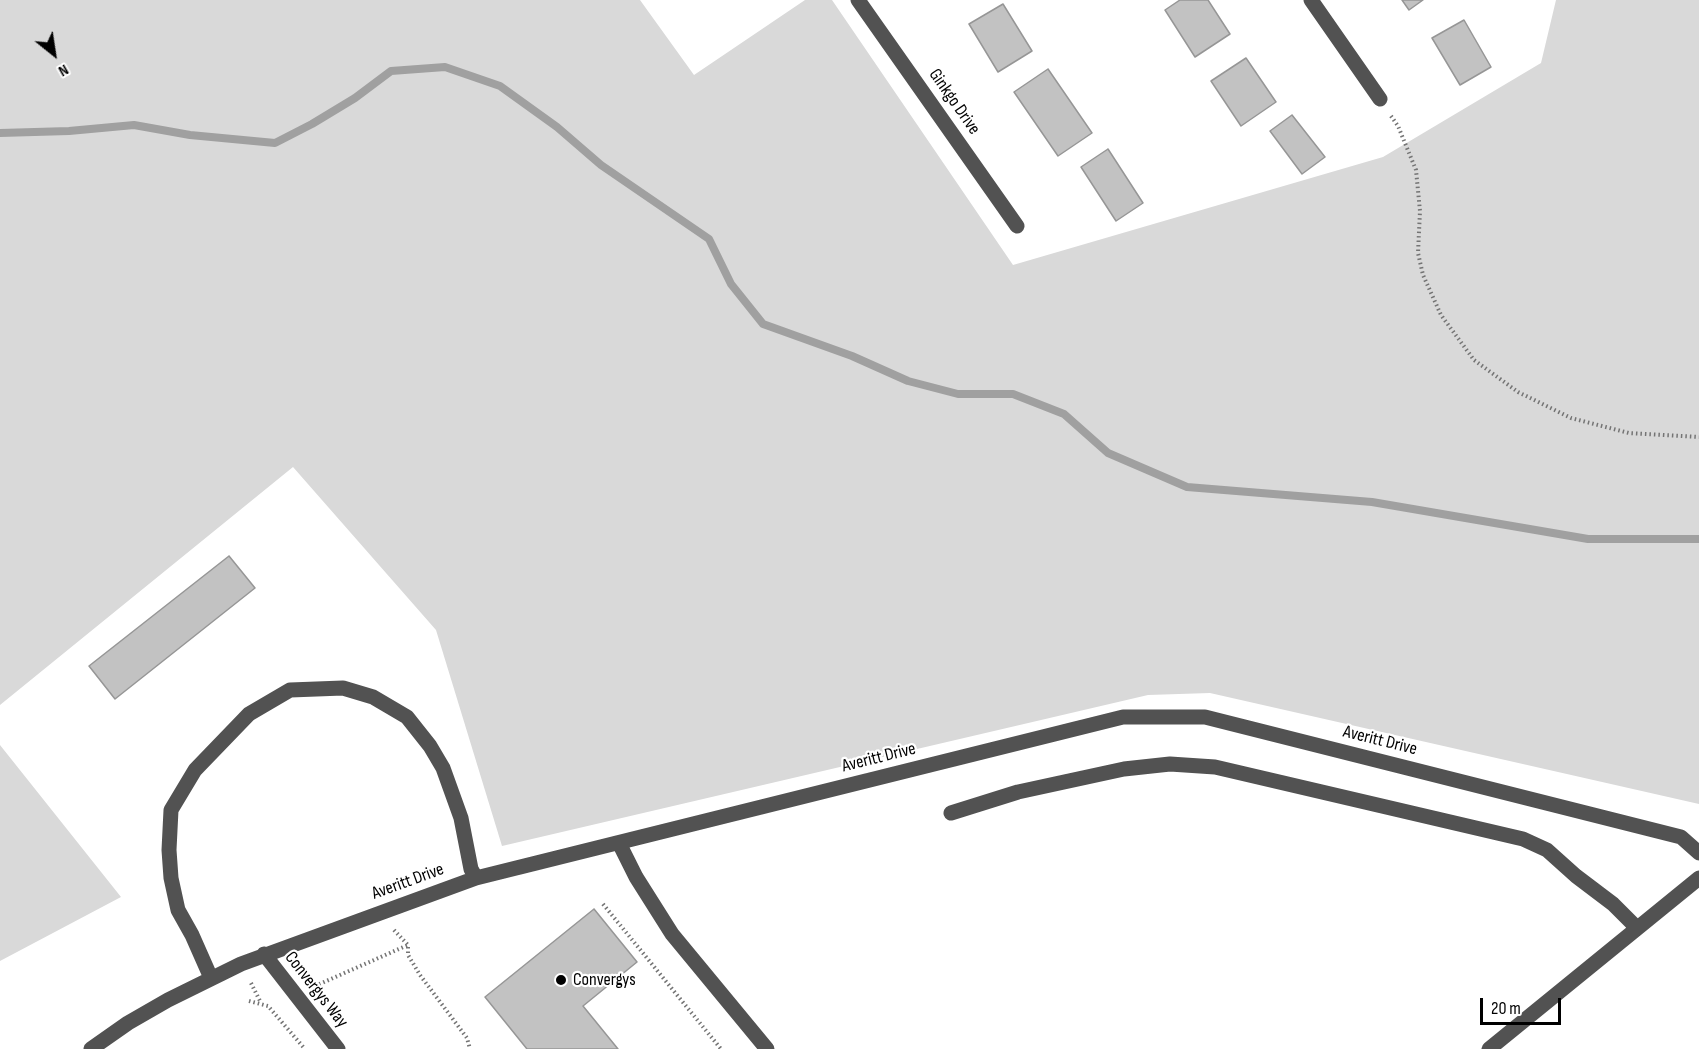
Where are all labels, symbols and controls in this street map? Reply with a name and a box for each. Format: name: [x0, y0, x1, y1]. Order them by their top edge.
north arrow: [24, 24, 84, 84]
text: N: [55, 60, 72, 80]
street label: Ginkgo Drive: [924, 65, 984, 139]
street label: Averitt Drive: [1341, 721, 1419, 761]
street label: Averitt Drive: [840, 738, 918, 778]
street label: Averitt Drive: [369, 859, 447, 905]
street label: Convergys Way: [280, 948, 352, 1032]
place label: Convergys: [573, 969, 636, 991]
marker: Convergys: [554, 973, 568, 987]
scale bar: [1483, 986, 1564, 1024]
text: 20 m: [1491, 998, 1521, 1019]

